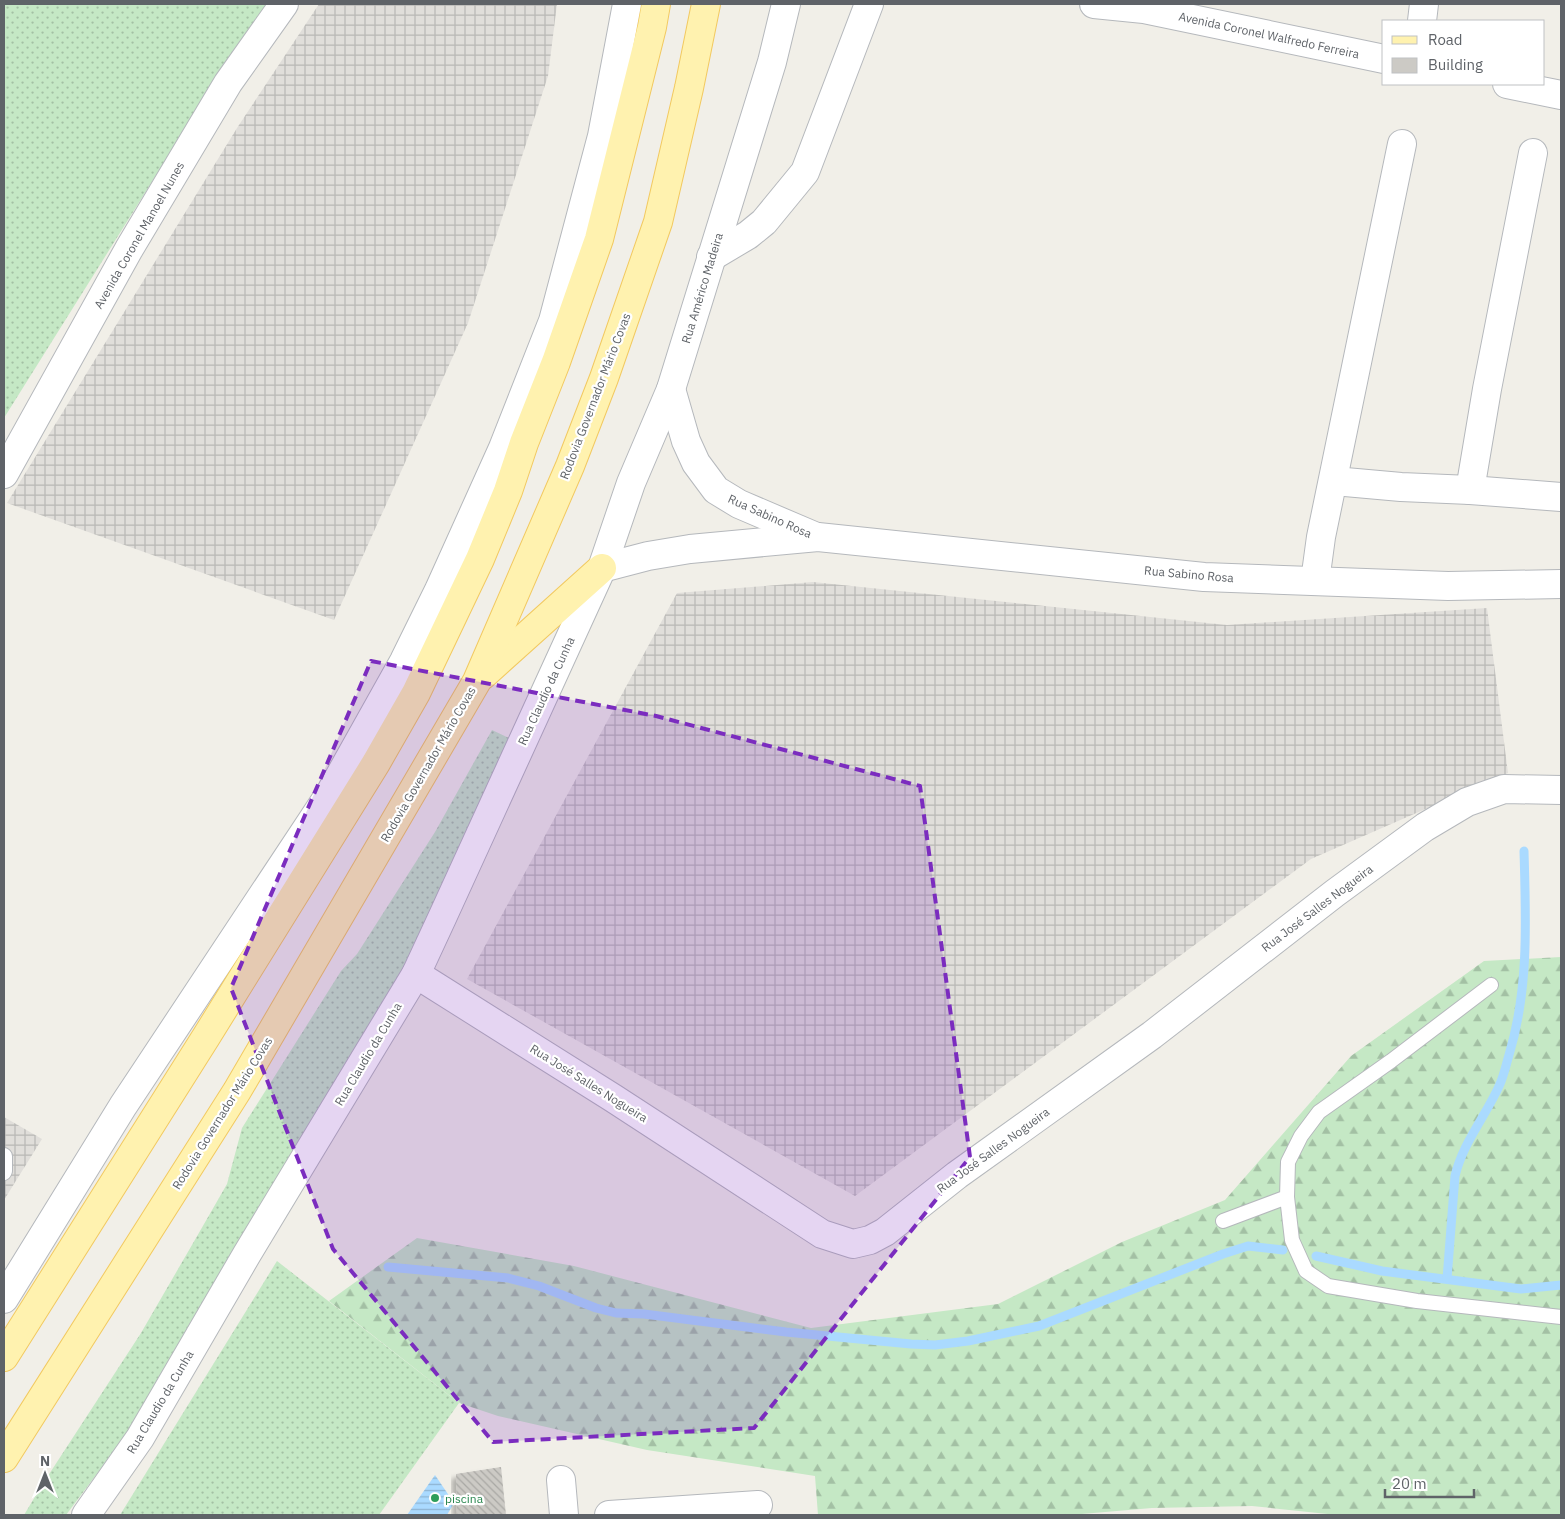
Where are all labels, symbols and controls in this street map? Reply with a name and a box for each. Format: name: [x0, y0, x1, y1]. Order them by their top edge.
street label: Avenida Coronel Walfredo Ferreira: [1177, 9, 1361, 62]
legend: [1382, 20, 1545, 85]
text: Road: [1428, 30, 1463, 49]
text: Building: [1428, 55, 1483, 74]
street label: Avenida Coronel Manoel Nunes: [91, 159, 187, 311]
street label: Rua Américo Madeira: [678, 230, 726, 345]
street label: Rodovia Governador Mário Covas: [556, 311, 634, 481]
street label: Rua Sabino Rosa: [726, 491, 815, 541]
street label: Rua Sabino Rosa: [1144, 563, 1235, 585]
street label: Rua Claudio da Cunha: [514, 634, 578, 748]
street label: Rodovia Governador Mário Covas: [377, 683, 479, 844]
street label: Rua José Salles Nogueira: [1258, 861, 1376, 955]
street label: Rua Claudio da Cunha: [331, 999, 405, 1108]
street label: Rodovia Governador Mário Covas: [169, 1034, 275, 1192]
street label: Rua José Salles Nogueira: [528, 1041, 651, 1126]
street label: Rua José Salles Nogueira: [934, 1104, 1053, 1196]
street label: Rua Claudio da Cunha: [123, 1347, 197, 1456]
north arrow: [20, 1449, 70, 1499]
text: N: [40, 1452, 50, 1470]
scale bar: [1385, 1466, 1474, 1498]
text: 20 m: [1392, 1474, 1427, 1493]
place label: piscina: [445, 1491, 484, 1506]
marker: piscina: [429, 1492, 441, 1504]

